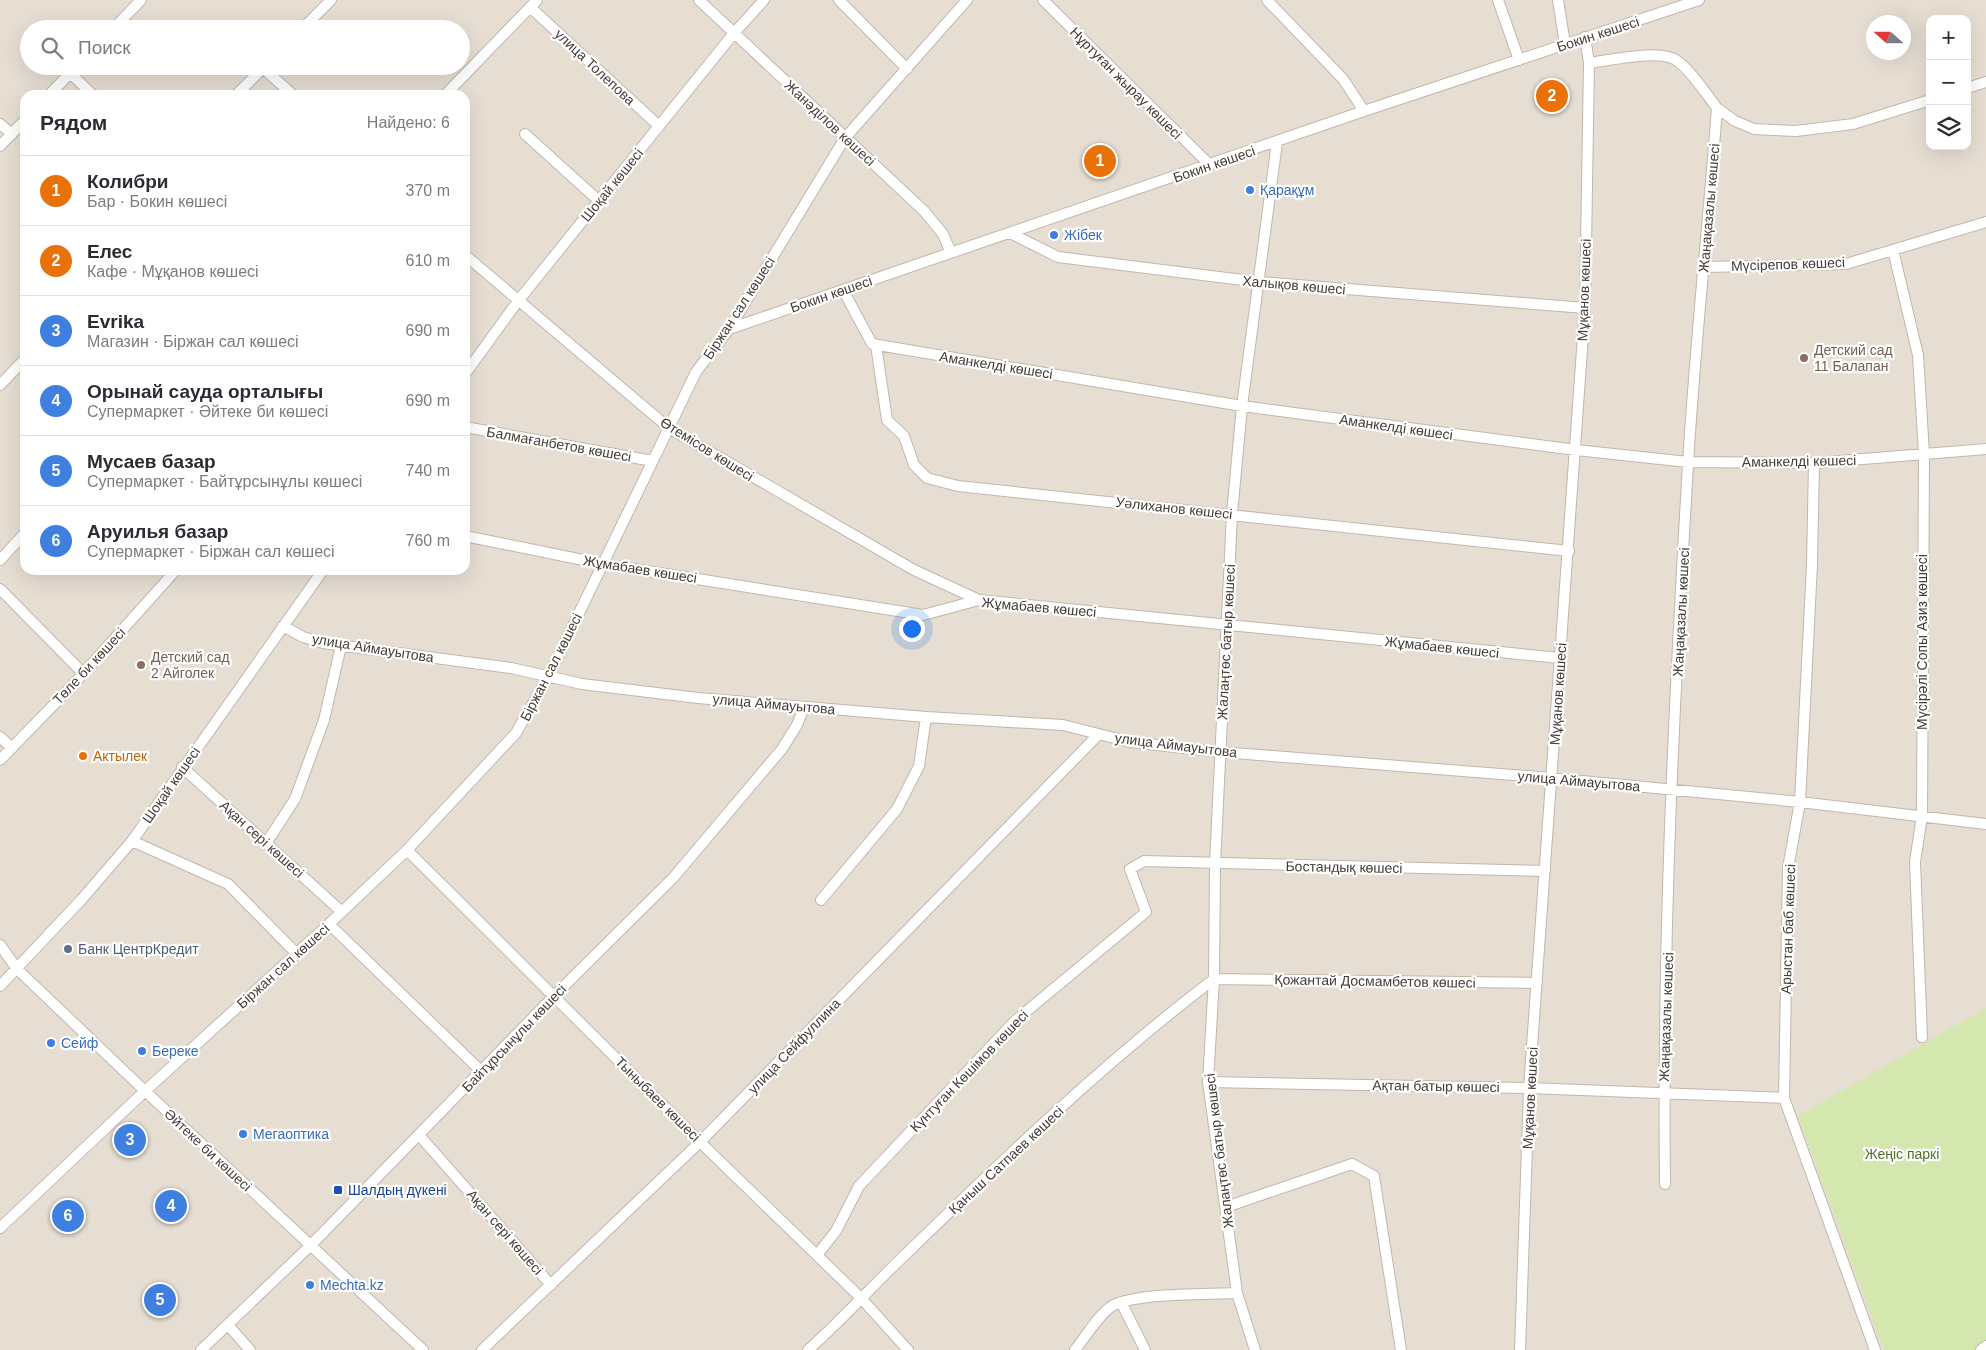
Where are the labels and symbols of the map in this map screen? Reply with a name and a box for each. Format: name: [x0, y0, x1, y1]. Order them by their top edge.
street label: Бокин көшесі: [1555, 13, 1641, 55]
north arrow: [1866, 15, 1911, 60]
street label: Нұртуған жырау көшесі: [1067, 24, 1185, 142]
street label: улица Толепова: [552, 26, 639, 108]
street label: Жанәділов көшесі: [781, 77, 879, 169]
pin: 2: [1536, 77, 1568, 115]
pin: 1: [1084, 142, 1116, 180]
street label: Бокин көшесі: [1171, 143, 1257, 185]
street label: Жаңақазалы көшесі: [1695, 143, 1723, 273]
street label: Шоқай көшесі: [578, 145, 646, 225]
place label: Қарақұм: [1260, 182, 1314, 198]
marker: Қарақұм: [1244, 184, 1256, 196]
place label: Жібек: [1064, 227, 1103, 243]
marker: Жібек: [1048, 229, 1060, 241]
street label: Мұқанов көшесі: [1574, 239, 1594, 341]
street label: Біржан сал көшесі: [700, 254, 778, 362]
street label: Мүсірепов көшесі: [1731, 254, 1845, 274]
street label: Бокин көшесі: [788, 273, 874, 315]
street label: Халықов көшесі: [1242, 273, 1346, 297]
place label: Детский сад 11 Балапан: [1814, 342, 1893, 374]
street label: Аманкелді көшесі: [938, 348, 1054, 382]
marker: Детский сад 11 Балапан: [1798, 352, 1810, 364]
street label: Аманкелді көшесі: [1338, 411, 1454, 443]
street label: Өтемісов көшесі: [657, 414, 757, 484]
street label: Балмағанбетов көшесі: [485, 423, 633, 465]
street label: Аманкелді көшесі: [1742, 452, 1856, 470]
street label: Уәлиханов көшесі: [1115, 494, 1233, 522]
street label: Жаңақазалы көшесі: [1670, 547, 1692, 677]
street label: Жұмабаев көшесі: [582, 552, 698, 586]
street label: Мүсірәлі Сопы Азиз көшесі: [1914, 554, 1930, 730]
street label: Жалаңтөс батыр көшесі: [1214, 564, 1238, 720]
street label: Жұмабаев көшесі: [981, 594, 1097, 620]
street label: Біржан сал көшесі: [517, 610, 585, 724]
your location: [899, 616, 925, 642]
street label: Төле би көшесі: [49, 624, 129, 708]
street label: улица Аймауытова: [311, 630, 435, 666]
street label: Жұмабаев көшесі: [1384, 633, 1500, 661]
street label: Мұқанов көшесі: [1546, 642, 1570, 746]
place label: Детский сад 2 Айголек: [151, 649, 230, 681]
marker: Детский сад 2 Айголек: [135, 659, 147, 671]
street label: улица Аймауытова: [712, 691, 836, 717]
street label: улица Аймауытова: [1114, 730, 1238, 760]
street label: Шоқай көшесі: [139, 744, 203, 826]
place label: Актылек: [93, 748, 148, 764]
marker: Актылек: [77, 750, 89, 762]
street label: улица Аймауытова: [1517, 768, 1641, 794]
street label: Ақан сері көшесі: [217, 797, 307, 881]
street label: Бостандық көшесі: [1285, 858, 1403, 876]
street label: Арыстан баб көшесі: [1778, 864, 1798, 994]
street label: Біржан сал көшесі: [234, 920, 332, 1012]
place label: Банк ЦентрКредит: [78, 941, 199, 957]
marker: Банк ЦентрКредит: [62, 943, 74, 955]
street label: Жаңақазалы көшесі: [1656, 952, 1676, 1082]
street label: Қожантай Досмамбетов көшесі: [1274, 971, 1476, 991]
street label: Байтұрсынұлы көшесі: [459, 981, 569, 1095]
street label: улица Сейфуллина: [745, 995, 844, 1097]
street label: Күнтуған Көшімов көшесі: [907, 1007, 1031, 1135]
place label: Сейф: [61, 1035, 98, 1051]
marker: Сейф: [45, 1037, 57, 1049]
place label: Береке: [152, 1043, 199, 1059]
marker: Береке: [136, 1045, 148, 1057]
street label: Мұқанов көшесі: [1519, 1046, 1541, 1150]
street label: Тыныбаев көшесі: [612, 1053, 704, 1145]
street label: Жалаңтөс батыр көшесі: [1202, 1073, 1236, 1229]
street label: Ақтан батыр көшесі: [1372, 1077, 1500, 1095]
street label: Қаныш Сатпаев көшесі: [945, 1103, 1067, 1217]
street label: Әйтеке би көшесі: [161, 1106, 255, 1194]
pin: 3: [114, 1121, 146, 1159]
place label: Мегаоптика: [253, 1126, 329, 1142]
marker: Мегаоптика: [237, 1128, 249, 1140]
park label: Жеңіс паркі: [1865, 1146, 1939, 1162]
place label: Шалдың дүкені: [348, 1182, 447, 1198]
marker: Шалдың дүкені: [332, 1184, 344, 1196]
street label: Ақан сері көшесі: [464, 1186, 546, 1278]
pin: 4: [155, 1187, 187, 1225]
pin: 6: [52, 1197, 84, 1235]
place label: Mechta.kz: [320, 1277, 384, 1293]
marker: Mechta.kz: [304, 1279, 316, 1291]
pin: 5: [144, 1281, 176, 1319]

